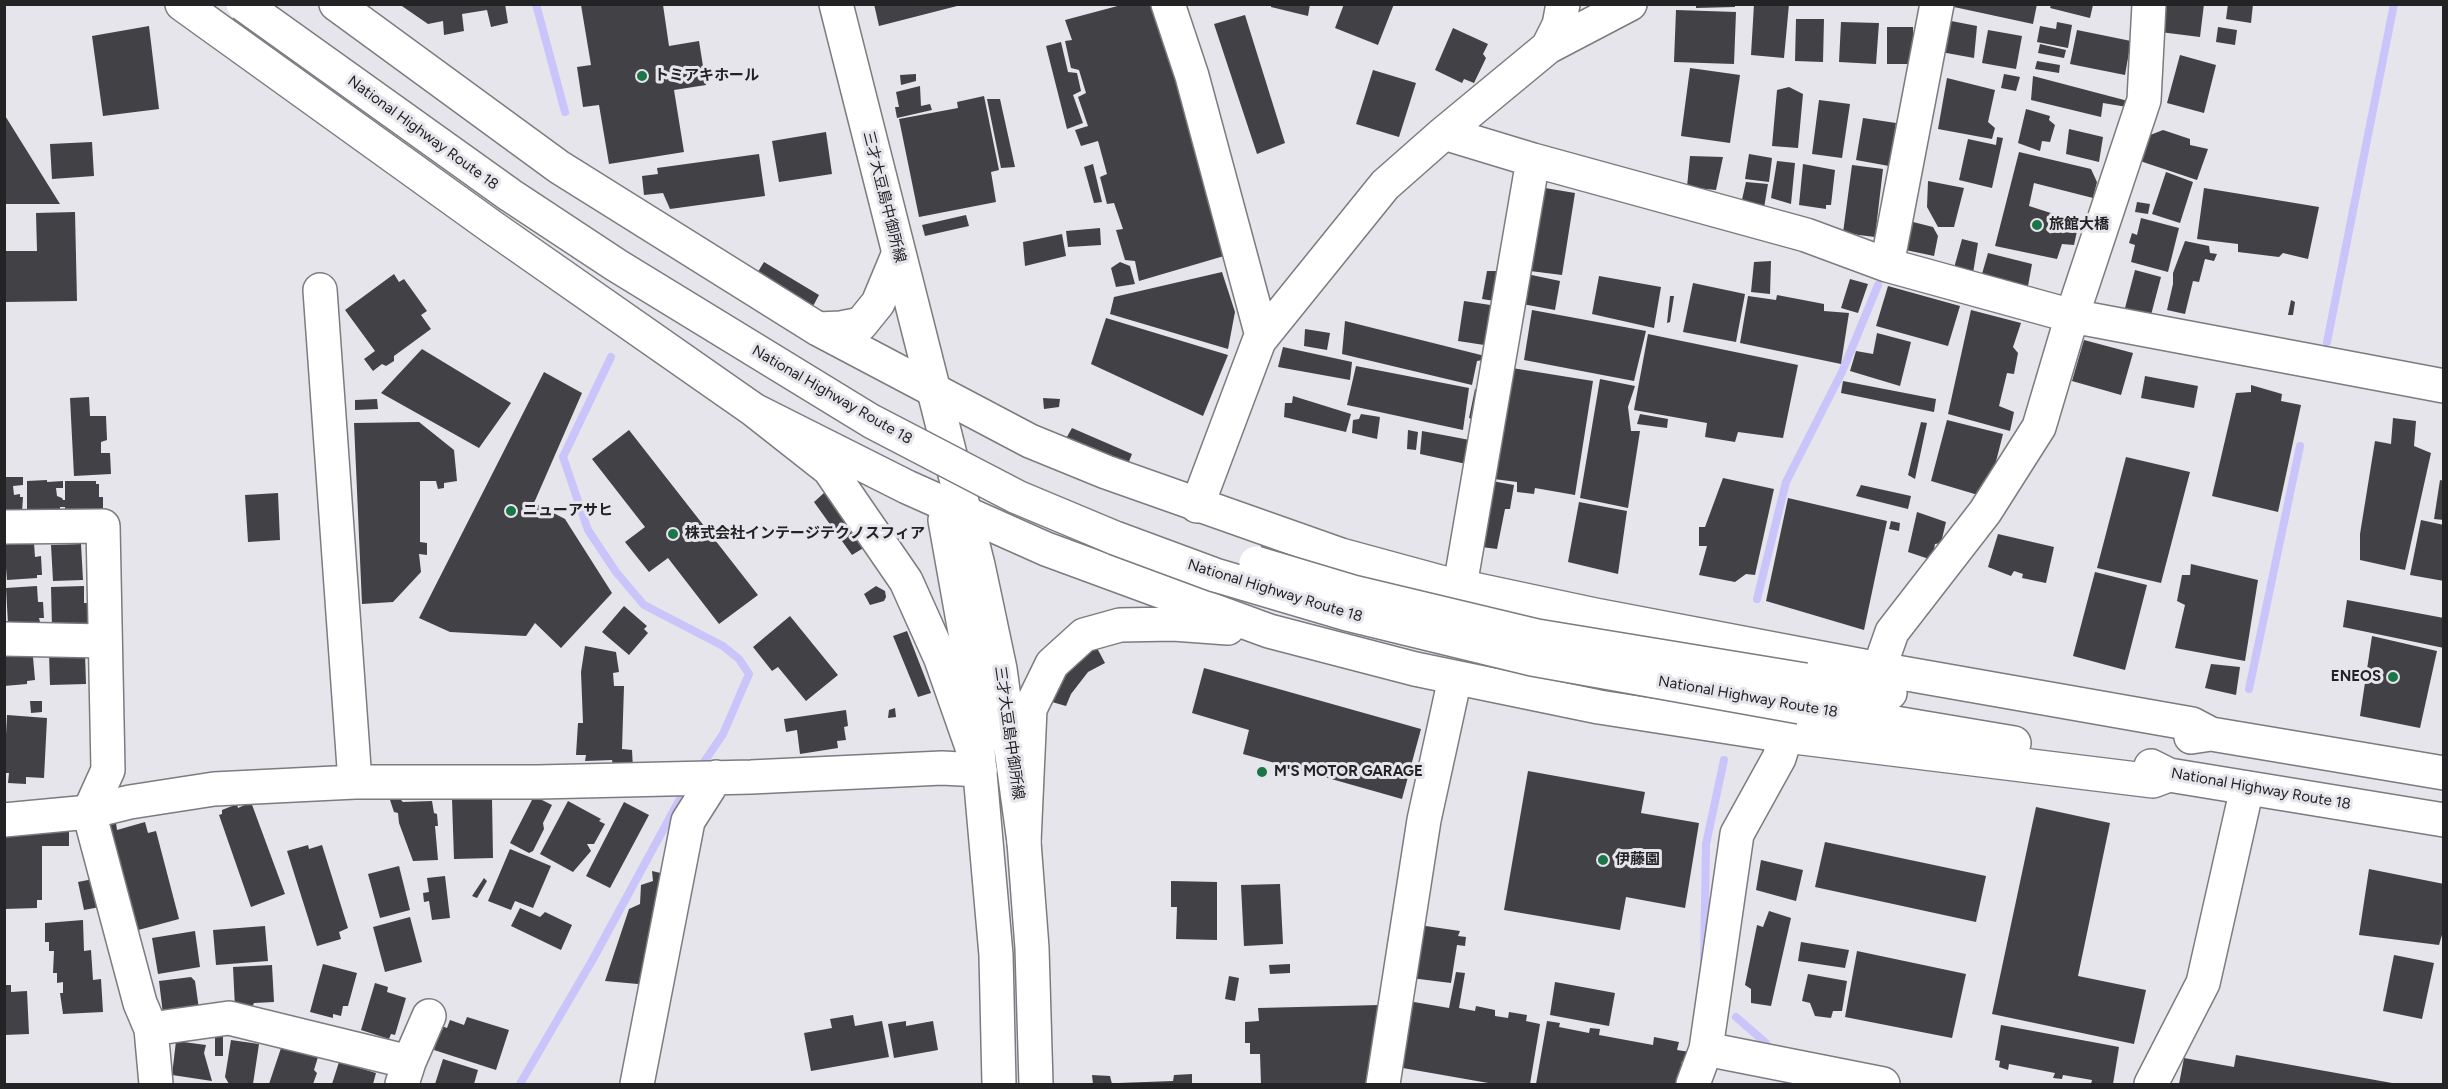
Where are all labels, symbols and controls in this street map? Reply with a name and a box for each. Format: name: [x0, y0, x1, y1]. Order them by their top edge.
place label: トミアキホール: [654, 67, 759, 85]
marker: トミアキホール: [635, 69, 649, 83]
street label: National Highway Route 18: [344, 72, 502, 194]
street label: 三才大豆島中御所線: [859, 129, 909, 265]
place label: 旅館大橋: [2049, 216, 2109, 234]
marker: 旅館大橋: [2030, 218, 2044, 232]
street label: National Highway Route 18: [749, 342, 915, 448]
place label: ニューアサヒ: [523, 502, 613, 520]
marker: ニューアサヒ: [504, 504, 518, 518]
place label: 株式会社インテージテクノスフィア: [685, 525, 925, 543]
marker: 株式会社インテージテクノスフィア: [666, 527, 680, 541]
street label: National Highway Route 18: [1185, 556, 1365, 626]
street label: 三才大豆島中御所線: [991, 665, 1027, 801]
place label: ENEOS: [2331, 668, 2381, 686]
marker: ENEOS: [2386, 670, 2400, 684]
street label: National Highway Route 18: [1657, 672, 1839, 722]
place label: M'S MOTOR GARAGE: [1274, 763, 1423, 781]
street label: National Highway Route 18: [2170, 764, 2352, 814]
marker: M'S MOTOR GARAGE: [1255, 765, 1269, 779]
place label: 伊藤園: [1615, 851, 1660, 869]
marker: 伊藤園: [1596, 853, 1610, 867]

